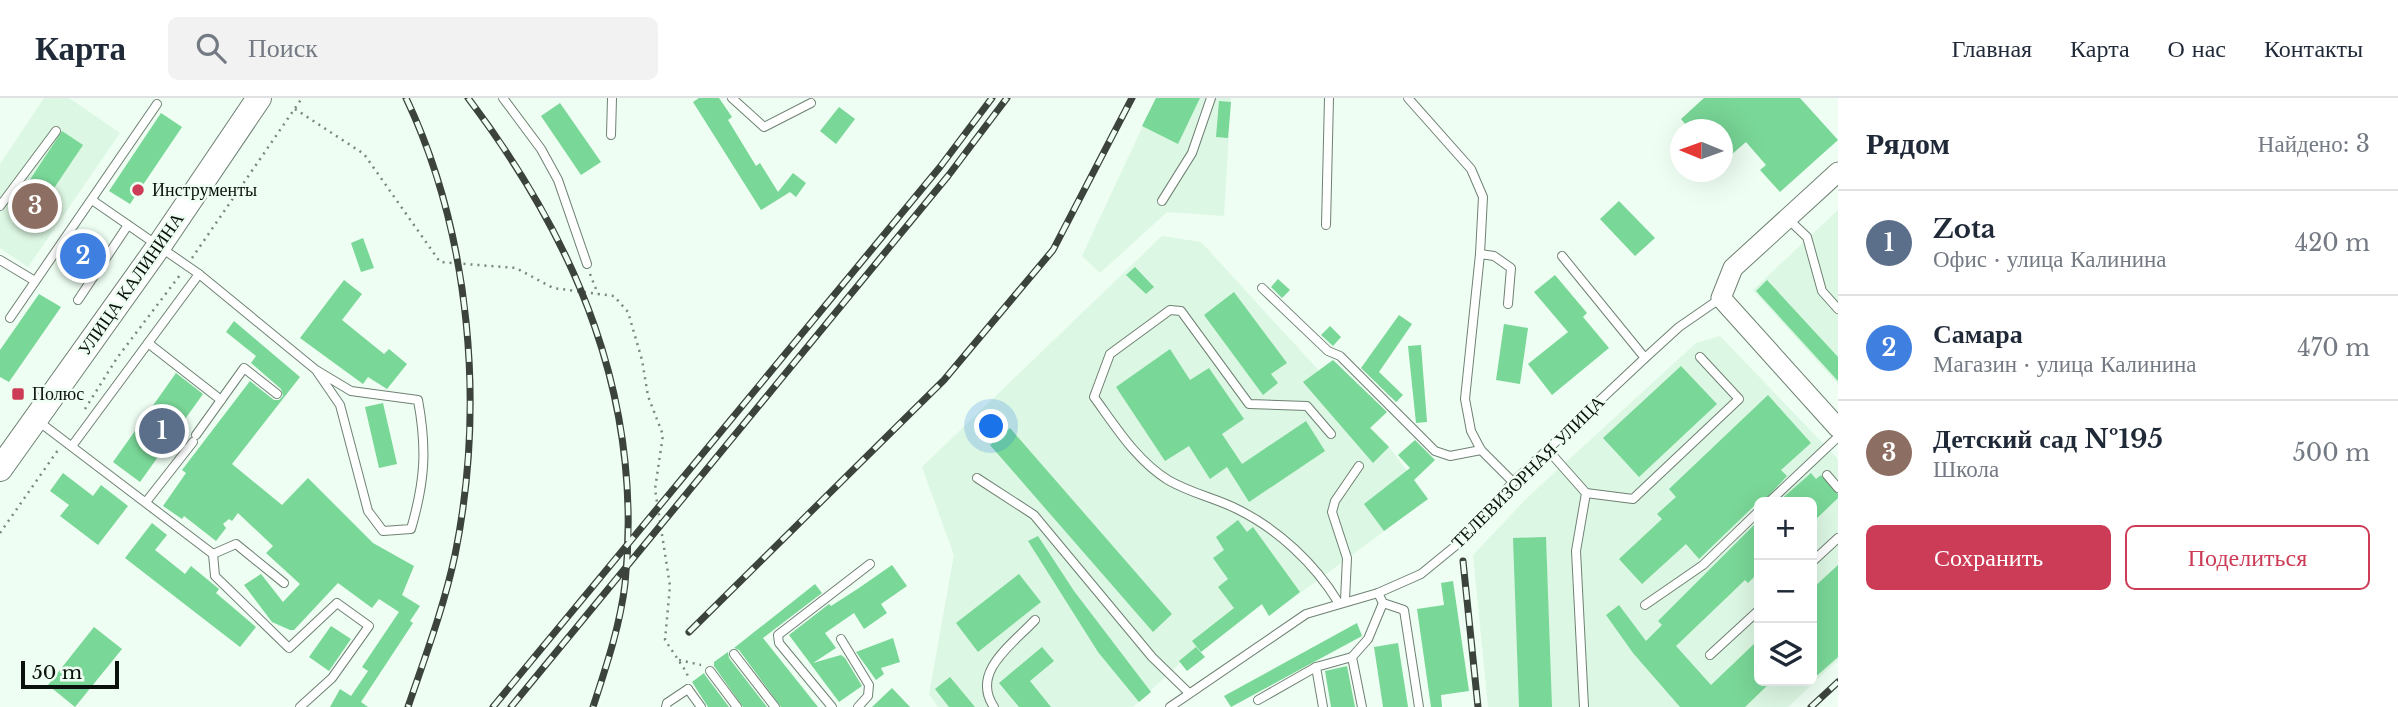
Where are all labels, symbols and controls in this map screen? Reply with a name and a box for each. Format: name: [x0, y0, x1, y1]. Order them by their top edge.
search box: [168, 17, 658, 80]
text: Карта: [35, 28, 126, 69]
icon: search: [192, 29, 230, 67]
text: Поиск: [248, 32, 318, 64]
text: Главная: [1952, 34, 2032, 63]
text: Карта: [2070, 34, 2130, 63]
text: О нас: [2168, 34, 2226, 63]
text: Контакты: [2264, 34, 2363, 63]
north arrow: [1670, 119, 1733, 182]
text: Рядом: [1866, 125, 1950, 162]
text: Найдено: 3: [2258, 130, 2370, 158]
place label: Инструменты: [152, 179, 257, 201]
pin: 3: [12, 180, 58, 232]
marker: Инструменты: [130, 182, 146, 198]
street label: УЛИЦА КАЛИНИНА: [73, 208, 189, 360]
text: Zota: [1933, 213, 1996, 245]
text: 1: [1884, 229, 1894, 257]
text: 420 m: [2295, 229, 2370, 257]
pin: 2: [60, 230, 106, 282]
text: Офис · улица Калинина: [1933, 245, 2167, 273]
text: Самара: [1933, 318, 2023, 350]
text: 2: [1882, 334, 1896, 362]
text: 470 m: [2297, 334, 2370, 362]
text: Магазин · улица Калинина: [1933, 350, 2197, 378]
place label: Полюс: [32, 383, 84, 405]
marker: Полюс: [10, 386, 26, 402]
street label: ТЕЛЕВИЗОРНАЯ УЛИЦА: [1447, 391, 1609, 553]
pin: 1: [139, 405, 185, 457]
your location: [974, 409, 1008, 443]
text: Детский сад №195: [1933, 423, 2163, 455]
text: 3: [1882, 439, 1896, 467]
text: 500 m: [2293, 439, 2370, 467]
text: Школа: [1933, 455, 1999, 483]
map controls: [1754, 497, 1817, 686]
button: +: [1754, 497, 1817, 560]
button: Сохранить: [1866, 525, 2111, 590]
button: Поделиться: [2125, 525, 2370, 590]
button: −: [1754, 560, 1817, 623]
button: layers: [1754, 623, 1817, 686]
scale bar: [21, 658, 119, 690]
text: 50 m: [32, 661, 82, 684]

